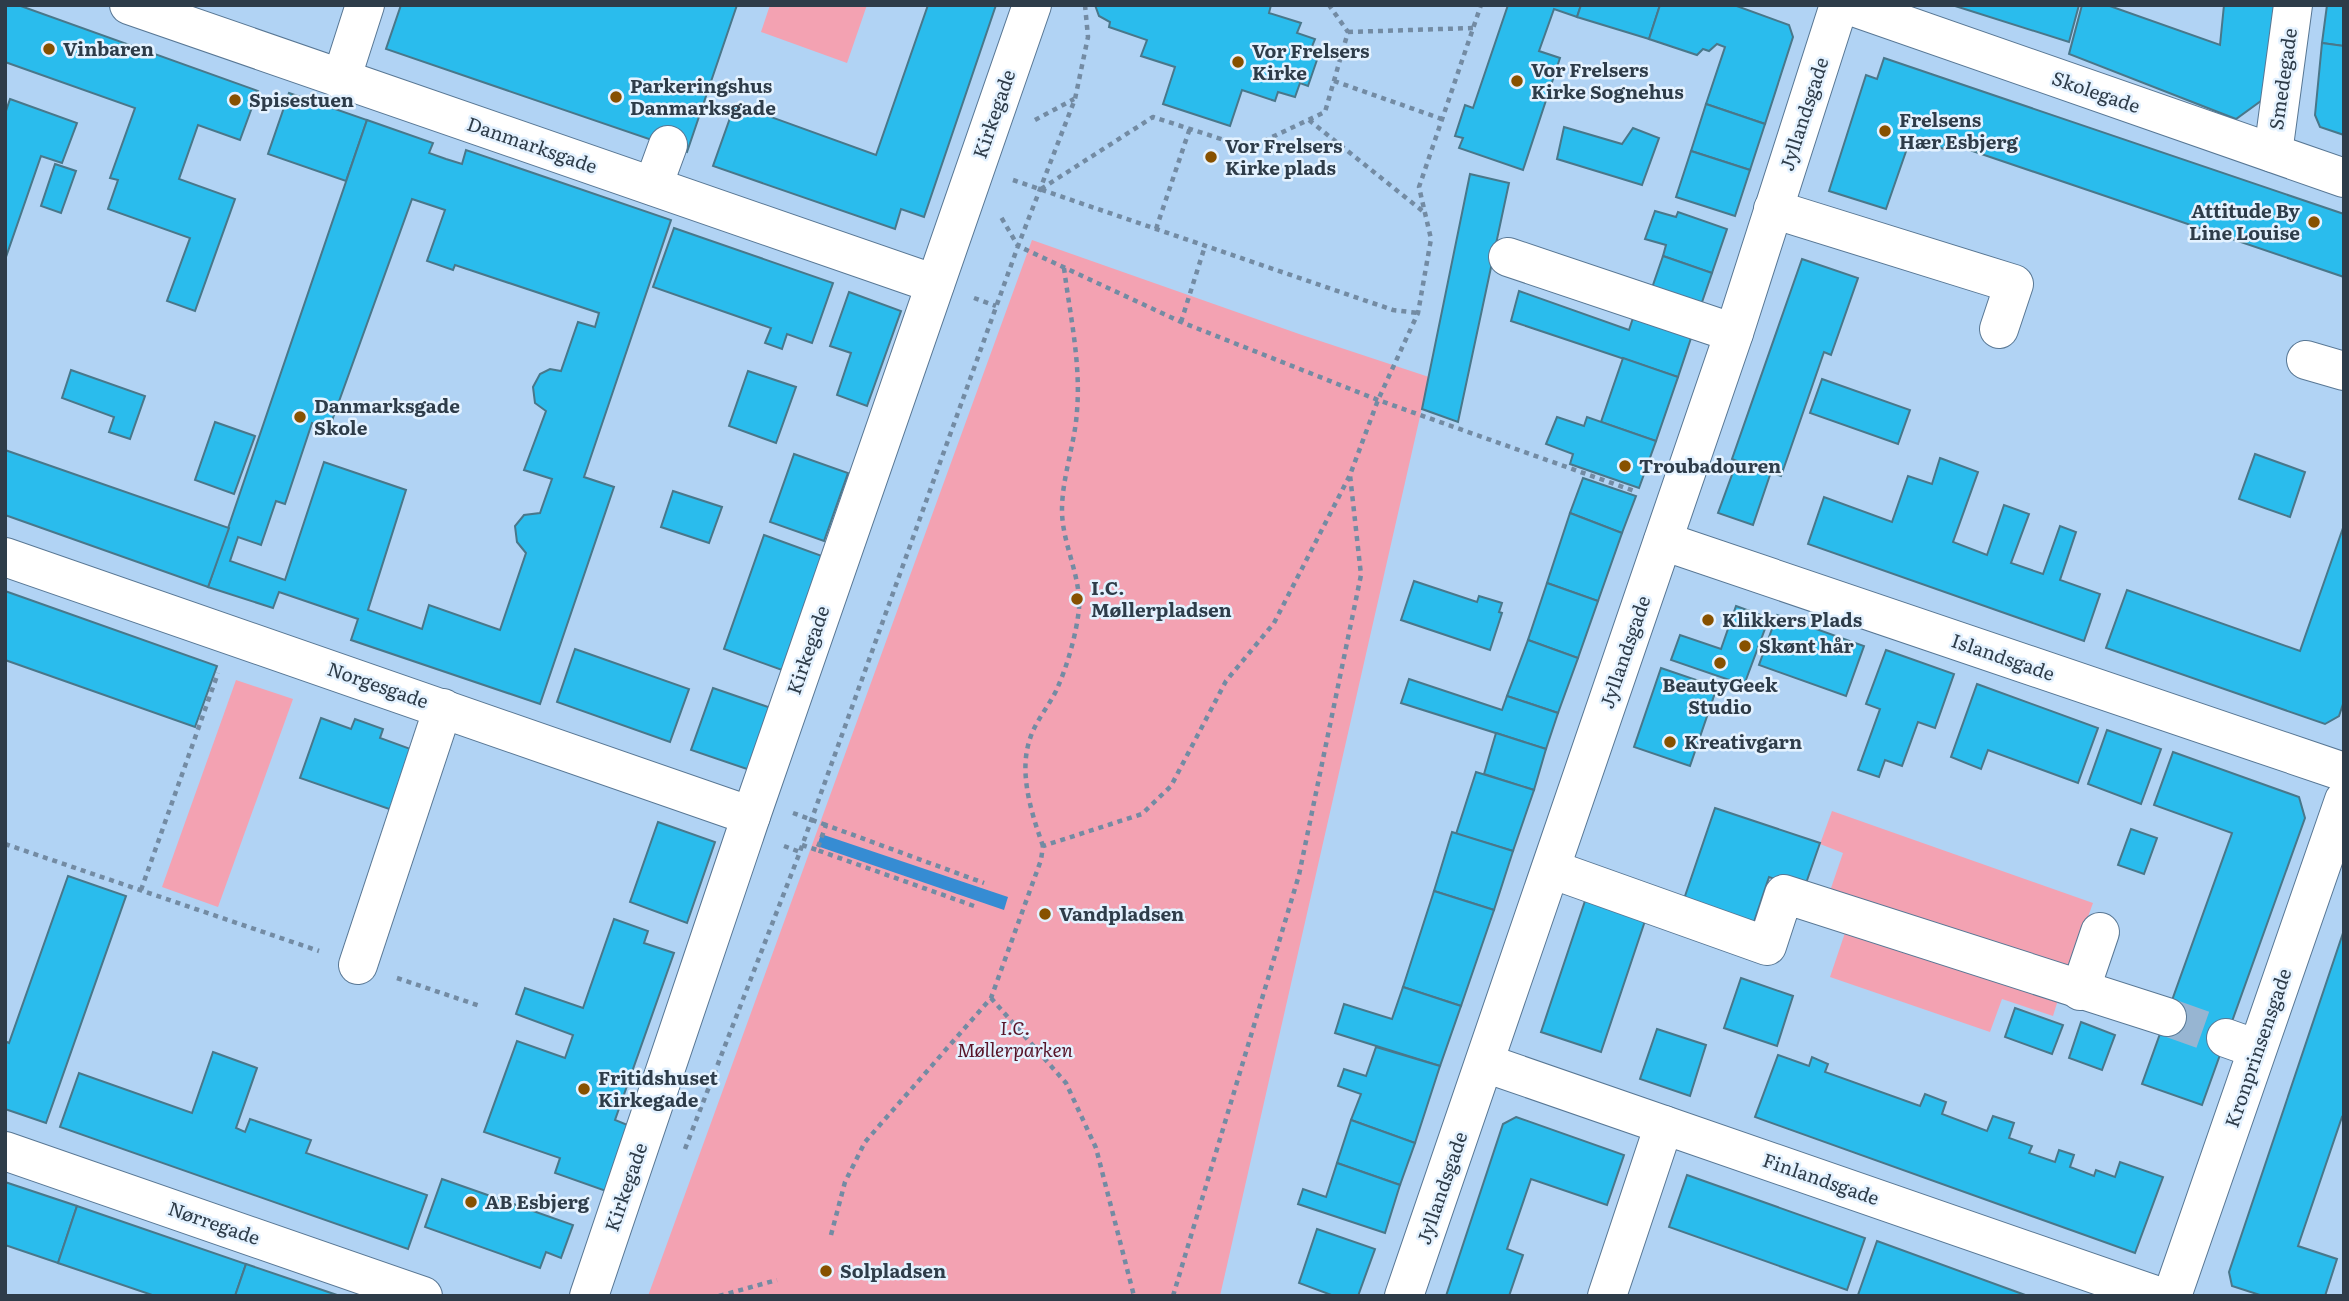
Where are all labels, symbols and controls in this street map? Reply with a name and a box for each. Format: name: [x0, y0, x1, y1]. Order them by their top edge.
street label: Smedegade: [2261, 26, 2303, 132]
place label: Vinbaren: [63, 34, 154, 62]
place label: Vor Frelsers Kirke: [1252, 36, 1370, 86]
marker: Vinbaren: [41, 41, 57, 57]
street label: Jyllandsgade: [1772, 53, 1835, 174]
marker: Vor Frelsers Kirke: [1230, 54, 1246, 70]
place label: Vor Frelsers Kirke Sognehus: [1531, 55, 1684, 105]
street label: Skolegade: [2049, 63, 2144, 119]
street label: Kirkegade: [965, 65, 1021, 162]
place label: Parkeringshus Danmarksgade: [630, 71, 776, 121]
marker: Vor Frelsers Kirke Sognehus: [1509, 73, 1525, 89]
place label: Spisestuen: [249, 85, 354, 113]
marker: Parkeringshus Danmarksgade: [608, 89, 624, 105]
marker: Spisestuen: [227, 92, 243, 108]
place label: Frelsens Hær Esbjerg: [1899, 105, 2018, 155]
street label: Danmarksgade: [463, 109, 601, 179]
marker: Frelsens Hær Esbjerg: [1877, 123, 1893, 139]
place label: Vor Frelsers Kirke plads: [1225, 131, 1343, 181]
marker: Vor Frelsers Kirke plads: [1203, 149, 1219, 165]
place label: Attitude By Line Louise: [2189, 196, 2300, 246]
marker: Attitude By Line Louise: [2306, 214, 2322, 230]
place label: Danmarksgade Skole: [314, 391, 460, 441]
marker: Danmarksgade Skole: [292, 409, 308, 425]
place label: Troubadouren: [1639, 451, 1781, 479]
marker: Troubadouren: [1617, 458, 1633, 474]
place label: I.C. Møllerpladsen: [1091, 573, 1232, 623]
marker: I.C. Møllerpladsen: [1069, 591, 1085, 607]
street label: Jyllandsgade: [1592, 591, 1657, 712]
street label: Kirkegade: [779, 601, 835, 698]
place label: Klikkers Plads: [1722, 605, 1862, 633]
marker: Klikkers Plads: [1700, 612, 1716, 628]
street label: Islandsgade: [1948, 625, 2059, 687]
place label: Skønt hår: [1759, 631, 1855, 659]
marker: Skønt hår: [1737, 638, 1753, 654]
street label: Norgesgade: [324, 654, 433, 714]
marker: BeautyGeek Studio: [1712, 655, 1728, 671]
place label: BeautyGeek Studio: [1662, 670, 1778, 720]
place label: Kreativgarn: [1684, 727, 1802, 755]
marker: Kreativgarn: [1662, 734, 1678, 750]
place label: Vandpladsen: [1059, 899, 1184, 927]
marker: Vandpladsen: [1037, 906, 1053, 922]
street label: Kronprinsensgade: [2217, 964, 2297, 1131]
park label: I.C. Møllerparken: [957, 1013, 1074, 1063]
place label: Fritidshuset Kirkegade: [598, 1063, 718, 1113]
marker: Fritidshuset Kirkegade: [576, 1081, 592, 1097]
street label: Jyllandsgade: [1409, 1127, 1474, 1248]
street label: Kirkegade: [597, 1138, 653, 1235]
street label: Finlandsgade: [1759, 1145, 1883, 1211]
place label: AB Esbjerg: [485, 1187, 590, 1215]
street label: Nørregade: [165, 1193, 264, 1251]
marker: AB Esbjerg: [463, 1194, 479, 1210]
place label: Solpladsen: [840, 1256, 946, 1284]
marker: Solpladsen: [818, 1263, 834, 1279]

